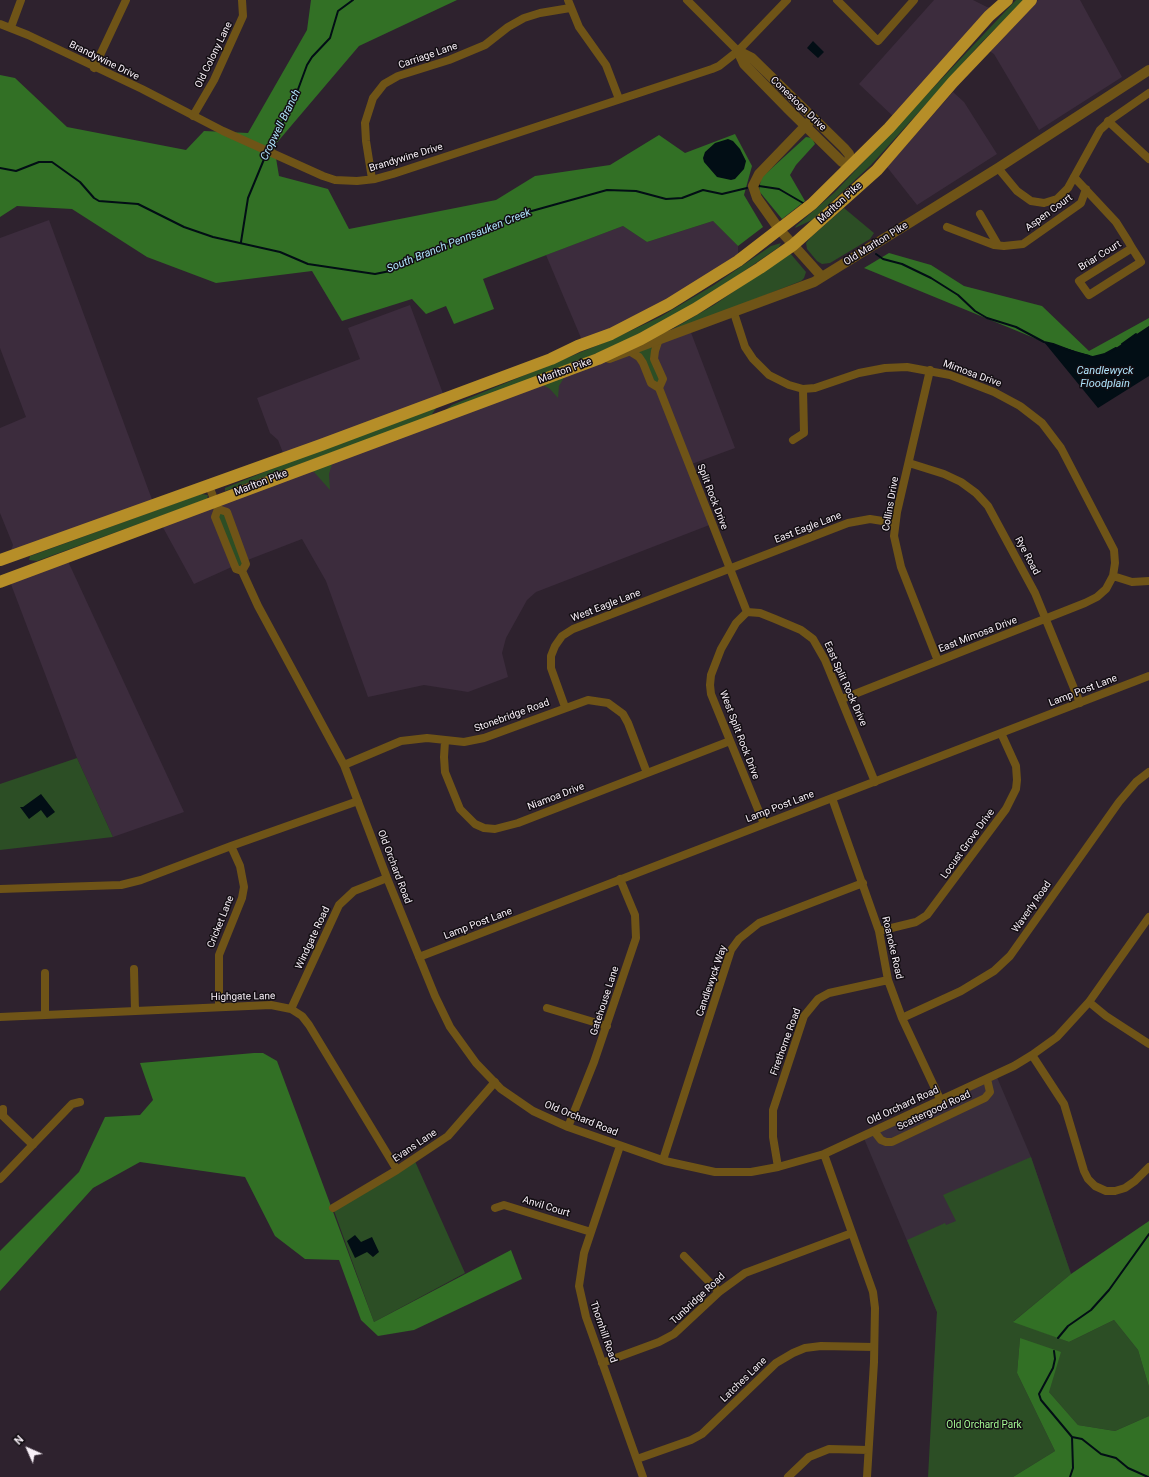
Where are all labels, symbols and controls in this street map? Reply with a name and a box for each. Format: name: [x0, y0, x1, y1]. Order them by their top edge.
street label: Old Colony Lane: [193, 20, 235, 90]
street label: Brandywine Drive: [67, 39, 141, 83]
street label: Carriage Lane: [397, 40, 459, 72]
street label: Conestoga Drive: [768, 74, 828, 134]
water label: Cropwell Branch: [258, 87, 304, 163]
street label: Brandywine Drive: [368, 141, 444, 175]
street label: Marlton Pike: [815, 180, 865, 226]
street label: Aspen Court: [1023, 192, 1075, 234]
water label: South Branch Pennsauken Creek: [385, 206, 533, 276]
street label: Old Marlton Pike: [842, 219, 910, 269]
street label: Briar Court: [1076, 238, 1124, 274]
street label: Marlton Pike: [537, 356, 593, 386]
street label: Mimosa Drive: [941, 358, 1003, 390]
water label: Candlewyck Floodplain: [1077, 364, 1133, 390]
street label: Split Rock Drive: [694, 463, 730, 531]
street label: Marlton Pike: [233, 467, 289, 499]
street label: Collins Drive: [880, 476, 902, 532]
street label: East Eagle Lane: [773, 510, 843, 546]
street label: Rye Road: [1012, 535, 1042, 577]
street label: West Eagle Lane: [570, 587, 642, 625]
street label: East Mimosa Drive: [937, 614, 1019, 656]
street label: East Split Rock Drive: [821, 640, 869, 728]
street label: Lamp Post Lane: [1047, 672, 1119, 710]
street label: West Split Rock Drive: [717, 689, 761, 781]
street label: Stonebridge Road: [473, 697, 551, 735]
street label: Niamoa Drive: [526, 781, 586, 813]
street label: Lamp Post Lane: [744, 788, 816, 826]
street label: Locust Grove Drive: [939, 807, 997, 881]
street label: Old Orchard Road: [374, 828, 414, 906]
street label: Waverly Road: [1010, 879, 1054, 935]
street label: Cricket Lane: [205, 894, 237, 950]
street label: Windgate Road: [293, 905, 333, 971]
street label: Lamp Post Lane: [442, 905, 514, 943]
street label: Roanoke Road: [879, 915, 905, 981]
street label: Candlewyck Way: [694, 944, 730, 1018]
street label: Gatehouse Lane: [588, 965, 622, 1037]
street label: Highgate Lane: [211, 990, 275, 1004]
street label: Firethorne Road: [768, 1007, 804, 1077]
street label: Old Orchard Road: [865, 1084, 941, 1128]
street label: Scattergood Road: [895, 1089, 973, 1133]
street label: Old Orchard Road: [543, 1099, 619, 1139]
street label: Evans Lane: [391, 1127, 439, 1165]
street label: Anvil Court: [521, 1194, 571, 1220]
street label: Tunbridge Road: [668, 1271, 728, 1327]
street label: Thornhill Road: [587, 1300, 619, 1364]
street label: Latches Lane: [718, 1355, 770, 1405]
park label: Old Orchard Park: [946, 1419, 1022, 1431]
north arrow: [8, 1429, 48, 1469]
text: N: [12, 1433, 26, 1448]

